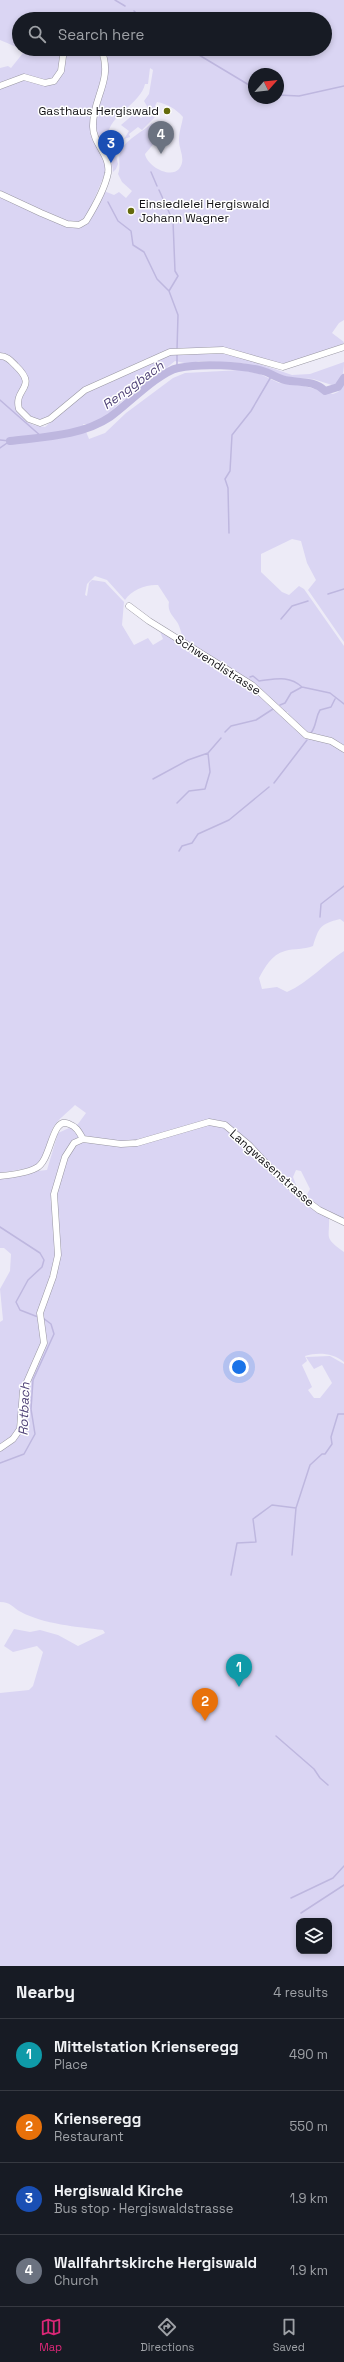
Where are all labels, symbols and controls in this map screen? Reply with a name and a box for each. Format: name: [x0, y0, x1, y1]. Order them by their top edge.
search box: [12, 12, 332, 56]
icon: search: [26, 23, 48, 45]
text: Search here: [58, 25, 144, 44]
north arrow: [248, 68, 284, 104]
place label: Gasthaus Hergiswald: [38, 103, 159, 119]
marker: Gasthaus Hergiswald: [162, 106, 172, 116]
pin: 4: [148, 121, 174, 154]
pin: 3: [98, 130, 124, 163]
place label: Einsiedlelei Hergiswald Johann Wagner: [139, 196, 270, 226]
marker: Einsiedlelei Hergiswald Johann Wagner: [126, 206, 136, 216]
water label: Renggbach: [99, 356, 168, 413]
street label: Schwendistrasse: [172, 631, 264, 699]
street label: Langwasenstrasse: [226, 1126, 318, 1210]
your location: [229, 1357, 249, 1377]
water label: Rotbach: [15, 1381, 33, 1436]
pin: 1: [226, 1654, 252, 1687]
pin: 2: [192, 1688, 218, 1721]
map controls: [296, 1918, 332, 1954]
button: layers: [296, 1918, 332, 1954]
text: Nearby: [16, 1981, 75, 2003]
text: 4 results: [273, 1984, 328, 2001]
text: Mittelstation Krienseregg: [54, 2037, 239, 2056]
text: 1: [26, 2046, 32, 2063]
text: 490 m: [289, 2046, 328, 2063]
text: Place: [54, 2056, 88, 2073]
text: Krienseregg: [54, 2109, 141, 2128]
text: 2: [25, 2118, 33, 2135]
text: 550 m: [290, 2118, 328, 2135]
text: Restaurant: [54, 2128, 124, 2145]
text: Hergiswald Kirche: [54, 2181, 183, 2200]
text: 3: [25, 2190, 33, 2207]
text: 1.9 km: [290, 2190, 328, 2207]
text: Bus stop · Hergiswaldstrasse: [54, 2200, 233, 2217]
text: Wallfahrtskirche Hergiswald: [54, 2253, 257, 2272]
text: 4: [25, 2262, 33, 2279]
text: 1.9 km: [290, 2262, 328, 2279]
text: Church: [54, 2272, 99, 2289]
tab: Map: [39, 2316, 62, 2354]
tab: Directions: [140, 2316, 194, 2354]
tab: Saved: [273, 2316, 305, 2354]

